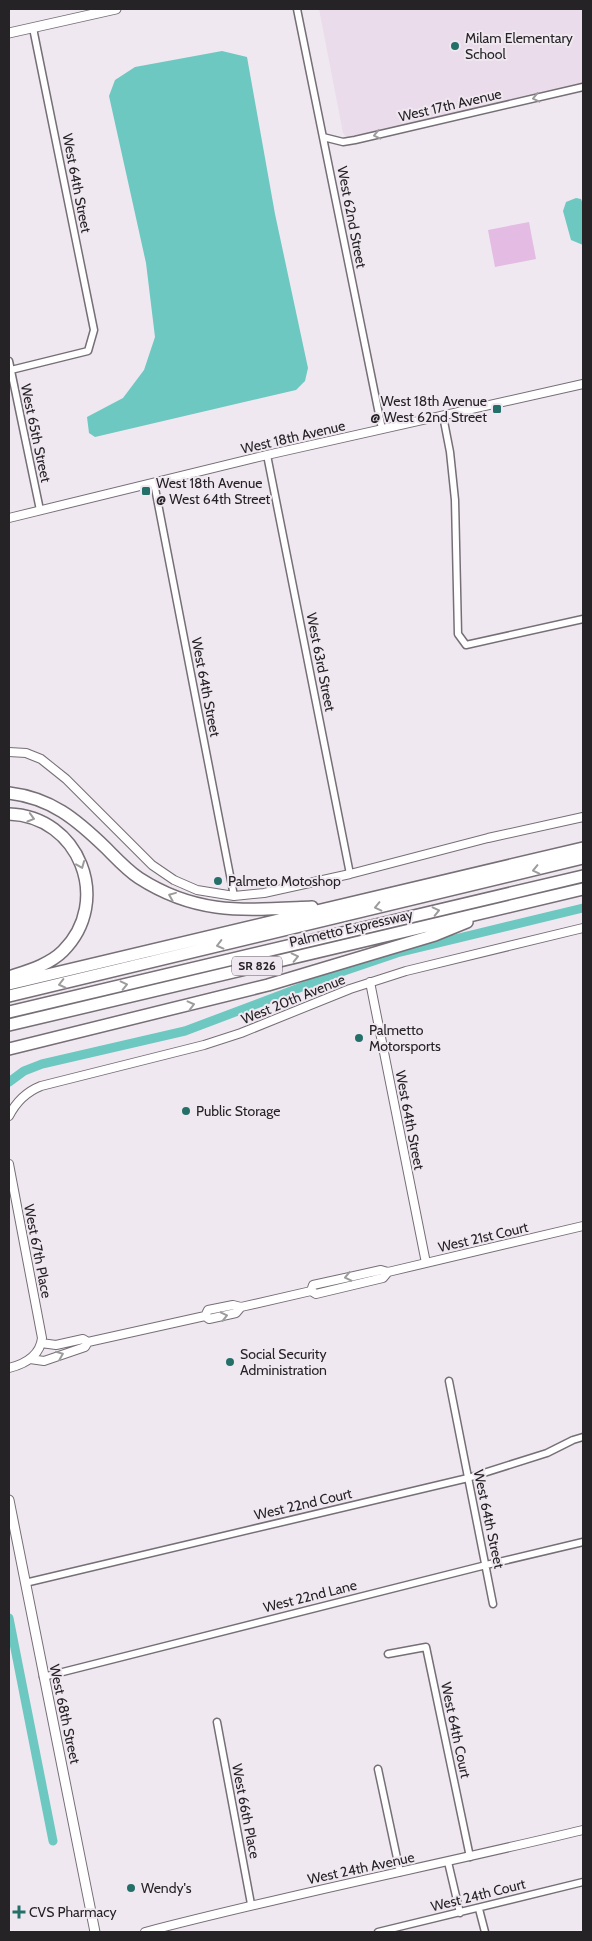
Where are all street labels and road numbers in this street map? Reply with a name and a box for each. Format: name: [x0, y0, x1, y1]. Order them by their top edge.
street label: West 17th Avenue: [397, 84, 503, 126]
street label: West 64th Street: [59, 132, 96, 235]
street label: West 62nd Street: [333, 164, 371, 270]
street label: West 65th Street: [17, 382, 55, 484]
street label: West 18th Avenue: [239, 416, 347, 458]
street label: West 63rd Street: [303, 611, 339, 713]
street label: West 64th Street: [188, 636, 225, 739]
street label: Palmetto Expressway: [287, 905, 415, 951]
road number: SR 826: [232, 956, 282, 976]
street label: West 20th Avenue: [238, 970, 348, 1028]
street label: West 64th Street: [392, 1069, 429, 1172]
street label: West 67th Place: [20, 1203, 56, 1299]
street label: West 21st Court: [436, 1218, 530, 1256]
street label: West 64th Street: [470, 1468, 508, 1571]
street label: West 22nd Court: [252, 1484, 354, 1524]
street label: West 22nd Lane: [261, 1576, 359, 1616]
street label: West 68th Street: [46, 1663, 84, 1766]
street label: West 64th Court: [437, 1680, 475, 1780]
street label: West 66th Place: [228, 1762, 264, 1860]
street label: West 24th Avenue: [306, 1848, 416, 1888]
street label: West 24th Court: [429, 1874, 528, 1915]

